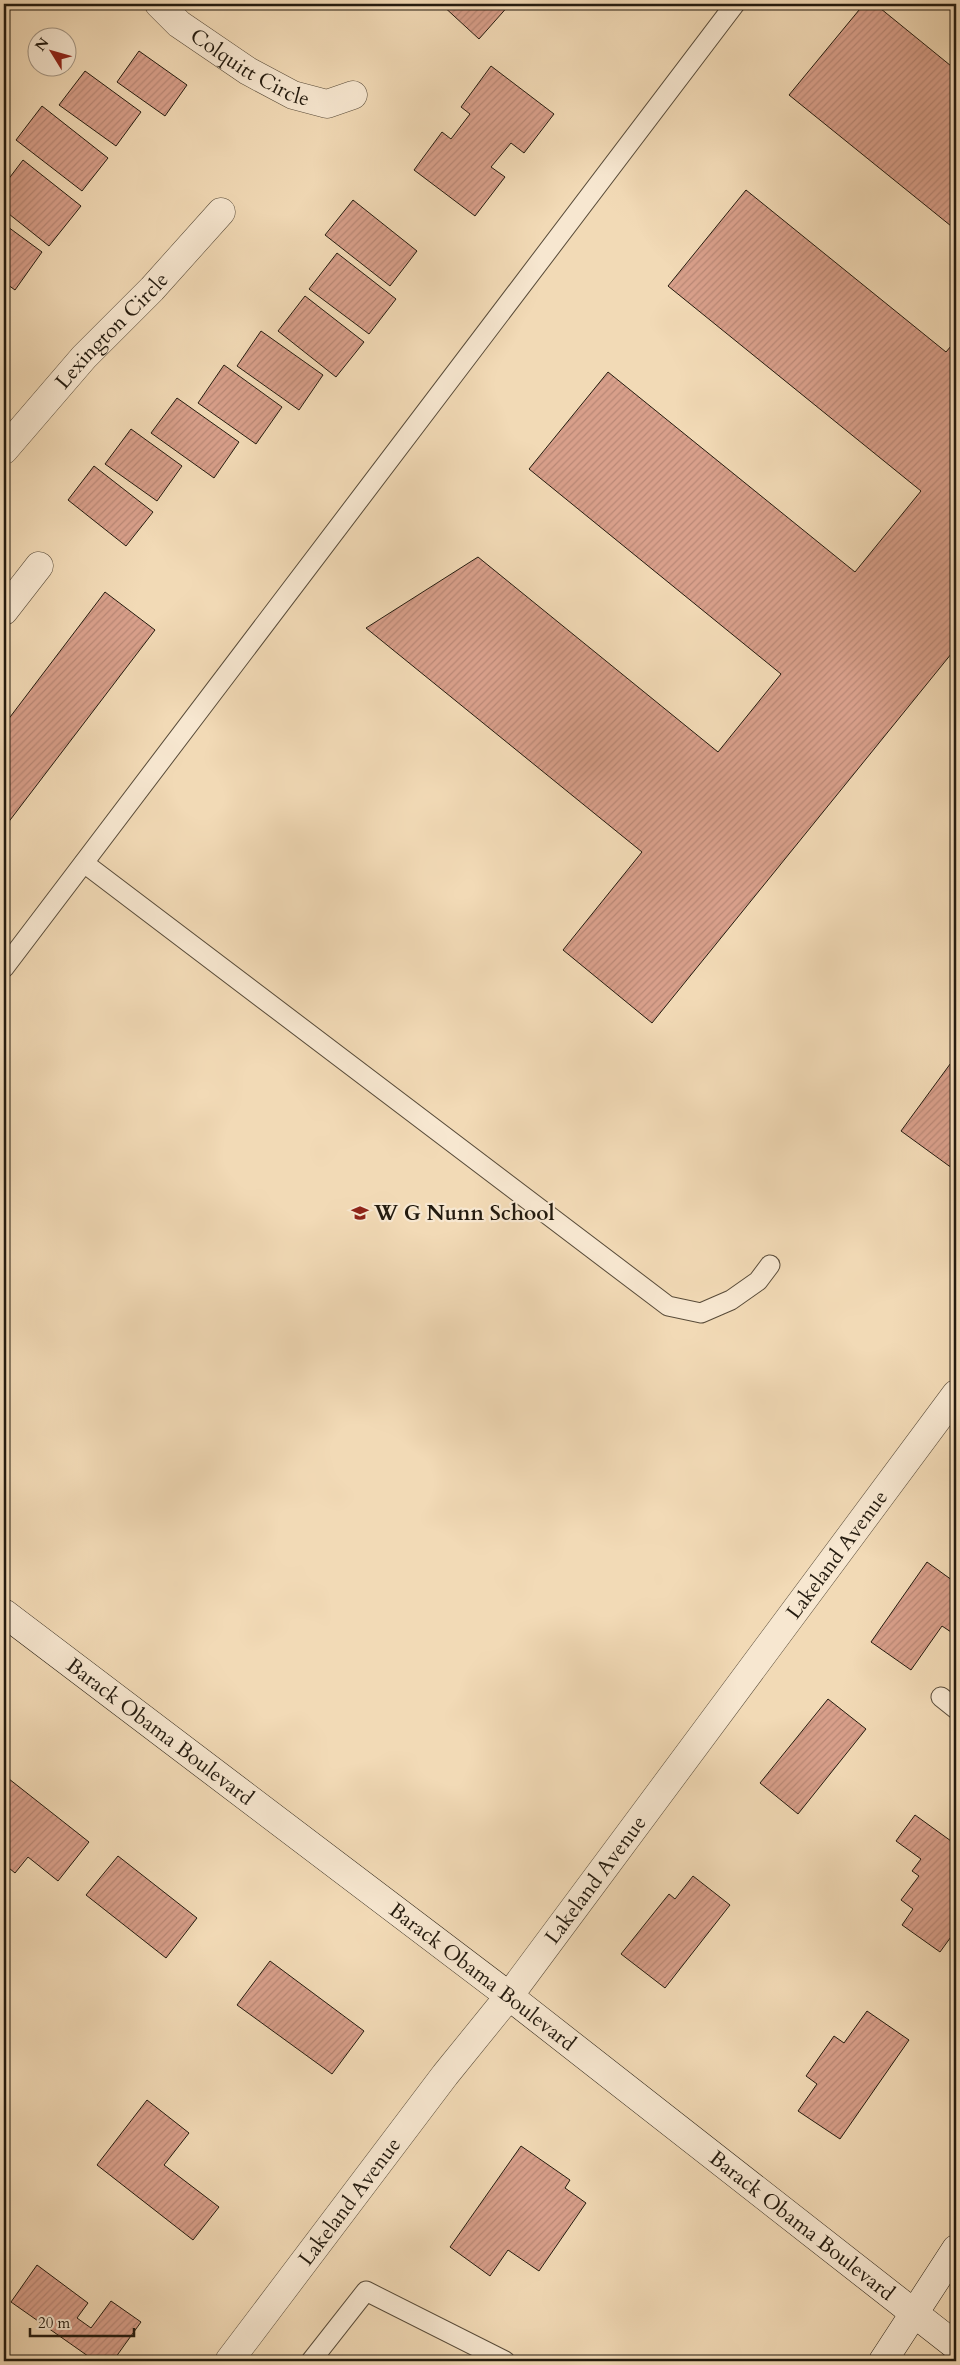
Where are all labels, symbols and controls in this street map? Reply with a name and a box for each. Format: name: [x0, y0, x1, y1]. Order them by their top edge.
street label: Colquitt Circle: [184, 22, 313, 114]
north arrow: [28, 28, 78, 78]
text: N: [31, 34, 53, 55]
street label: Lexington Circle: [49, 266, 175, 395]
place label: W G Nunn School: [373, 1199, 555, 1228]
school or university icon: W G Nunn School: [350, 1203, 370, 1223]
street label: Lakeland Avenue: [780, 1484, 895, 1625]
street label: Barack Obama Boulevard: [60, 1651, 260, 1812]
street label: Lakeland Avenue: [538, 1810, 653, 1950]
street label: Barack Obama Boulevard: [383, 1896, 582, 2058]
street label: Lakeland Avenue: [292, 2132, 408, 2272]
street label: Barack Obama Boulevard: [703, 2144, 901, 2308]
scale bar: [30, 2305, 134, 2337]
text: 20 m: [38, 2313, 70, 2333]

